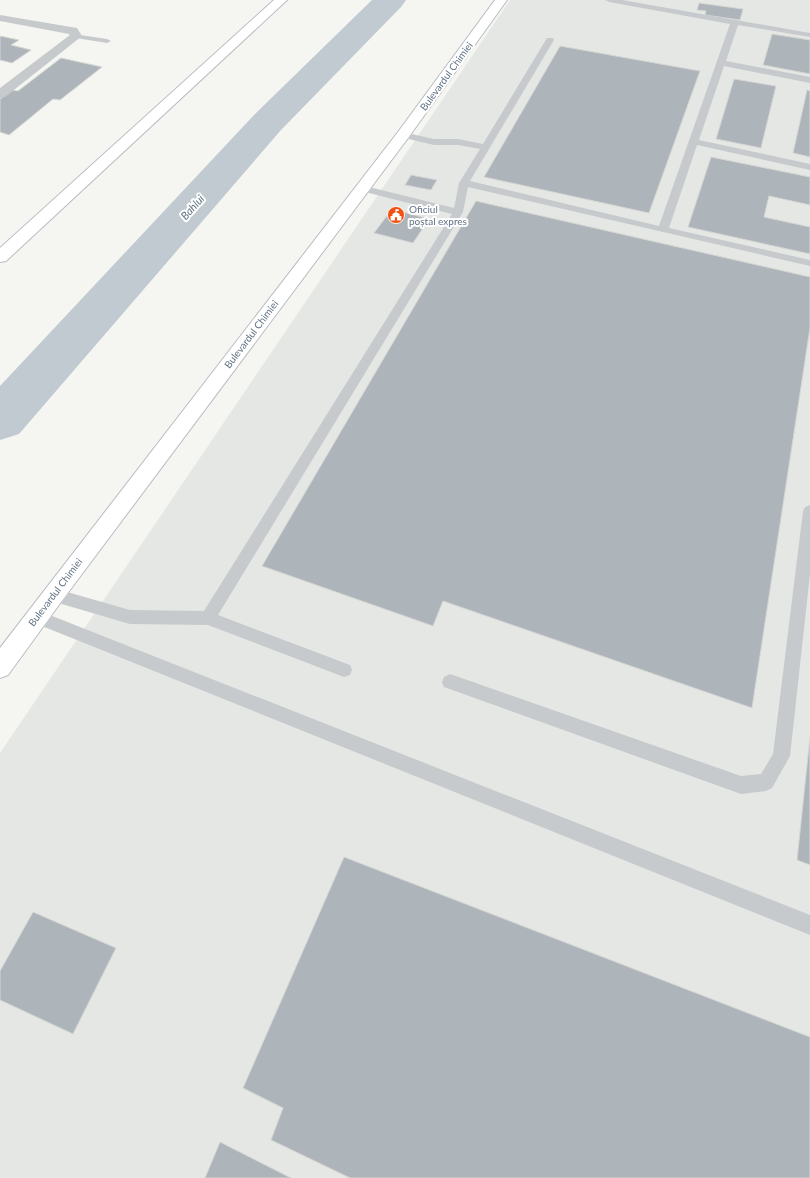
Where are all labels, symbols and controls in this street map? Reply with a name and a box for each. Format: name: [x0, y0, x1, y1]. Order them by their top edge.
street label: Bulevardul Chimiei: [417, 39, 475, 113]
water label: Bahlui: [178, 192, 207, 222]
place label: Oficiul poștal expres: [409, 203, 467, 227]
public building icon: Oficiul poștal expres: [386, 205, 406, 225]
street label: Bulevardul Chimiei: [222, 298, 280, 370]
street label: Bulevardul Chimiei: [26, 556, 84, 628]

